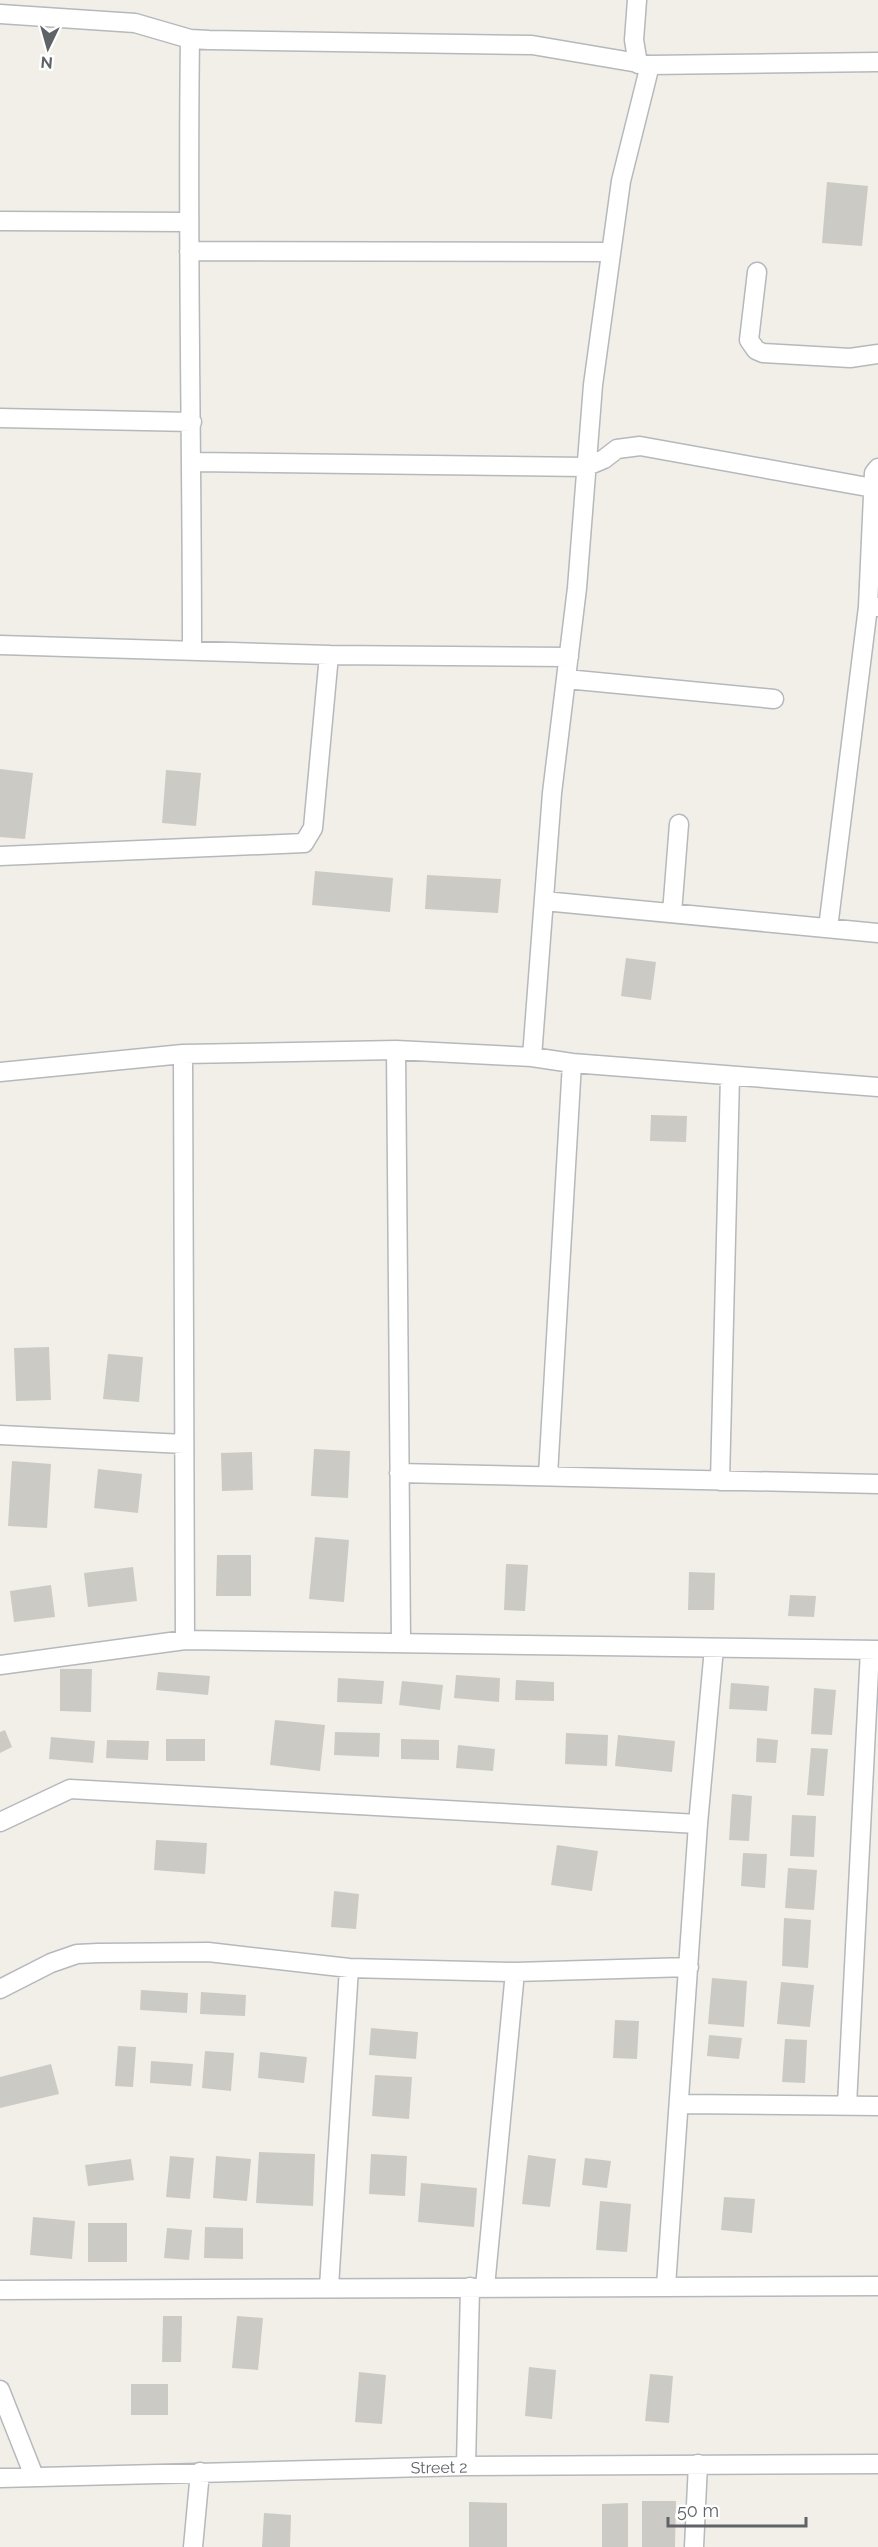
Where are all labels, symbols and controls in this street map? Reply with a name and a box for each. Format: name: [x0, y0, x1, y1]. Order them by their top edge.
north arrow: [18, 18, 78, 78]
text: N: [40, 52, 54, 72]
street label: Street 2: [410, 2458, 468, 2477]
scale bar: [668, 2490, 806, 2528]
text: 50 m: [677, 2500, 719, 2521]

